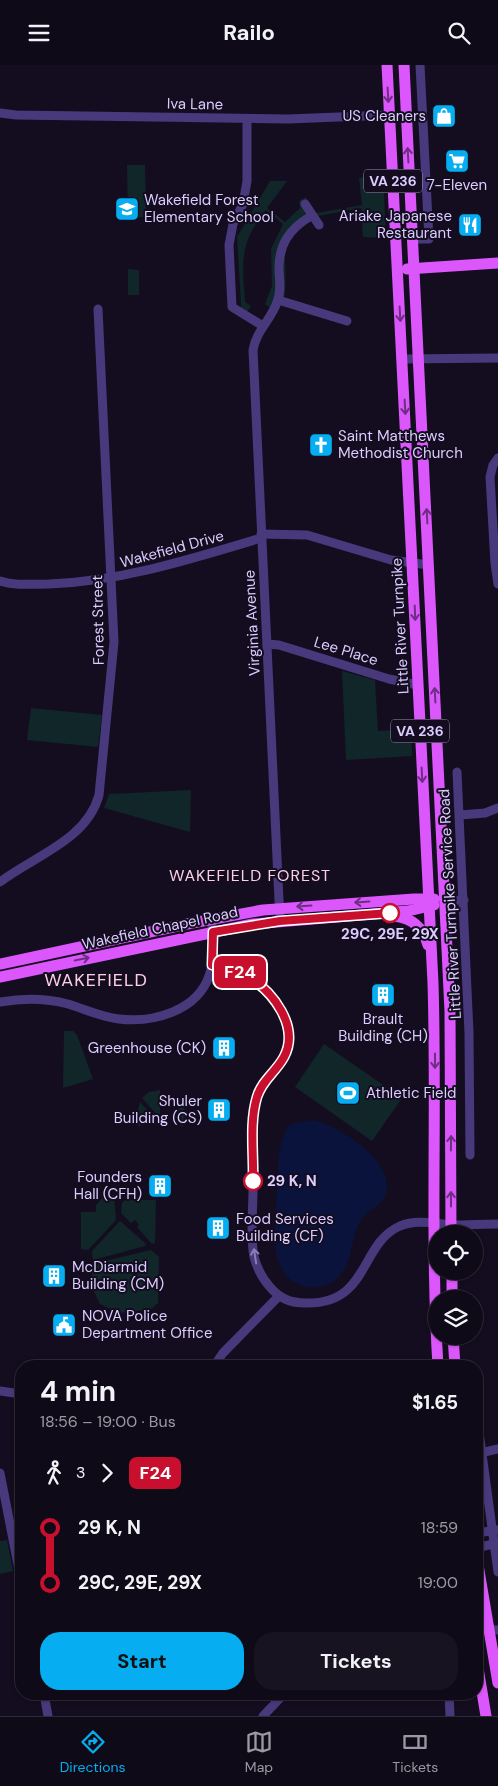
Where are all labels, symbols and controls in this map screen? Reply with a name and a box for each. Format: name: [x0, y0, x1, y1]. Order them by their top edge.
text: Railo: [223, 18, 275, 47]
icon: menu: [25, 19, 53, 47]
icon: search: [445, 19, 473, 47]
one-way arrow: [384, 87, 393, 103]
street label: Iva Lane: [167, 94, 223, 114]
shop icon: US Cleaners: [431, 103, 457, 129]
place label: US Cleaners: [342, 106, 426, 126]
one-way arrow: [404, 148, 413, 164]
supermarket icon: 7-Eleven: [444, 148, 470, 174]
road number: VA 236: [364, 169, 422, 193]
place label: 7-Eleven: [427, 175, 487, 195]
place label: Wakefield Forest Elementary School: [144, 190, 274, 227]
school or university icon: Wakefield Forest Elementary School: [114, 196, 140, 222]
place label: Ariake Japanese Restaurant: [339, 206, 452, 243]
restaurant icon: Ariake Japanese Restaurant: [457, 212, 483, 238]
one-way arrow: [396, 306, 405, 322]
one-way arrow: [400, 399, 409, 415]
place label: Saint Matthews Methodist Church: [338, 426, 463, 463]
church icon: Saint Matthews Methodist Church: [308, 432, 334, 458]
one-way arrow: [422, 508, 432, 524]
street label: Wakefield Drive: [118, 526, 226, 572]
street label: Little River Turnpike: [386, 557, 414, 695]
street label: Virginia Avenue: [239, 569, 265, 677]
street label: Forest Street: [87, 575, 109, 665]
one-way arrow: [410, 605, 419, 621]
street label: Lee Place: [312, 632, 380, 670]
one-way arrow: [431, 688, 440, 704]
road number: VA 236: [391, 719, 449, 743]
one-way arrow: [418, 767, 427, 783]
street label: Little River Turnpike Service Road: [434, 788, 466, 1020]
district label: WAKEFIELD FOREST: [169, 865, 331, 886]
one-way arrow: [354, 898, 370, 907]
one-way arrow: [296, 901, 312, 911]
street label: Wakefield Chapel Road: [80, 902, 240, 954]
marker: 29C, 29E, 29X: [380, 903, 400, 923]
place label: 29C, 29E, 29X: [341, 924, 439, 944]
one-way arrow: [73, 954, 89, 964]
line badge: F24: [211, 956, 269, 988]
text: F24: [224, 960, 256, 984]
district label: WAKEFIELD: [44, 968, 148, 992]
building icon: Brault Building (CH): [370, 982, 396, 1008]
place label: Brault Building (CH): [338, 1009, 428, 1046]
building icon: Greenhouse (CK): [211, 1035, 237, 1061]
place label: Greenhouse (CK): [88, 1038, 206, 1058]
one-way arrow: [430, 1052, 440, 1068]
sports icon: Athletic Field: [335, 1080, 361, 1106]
place label: Athletic Field: [366, 1083, 456, 1103]
place label: Shuler Building (CS): [114, 1091, 202, 1128]
building icon: Shuler Building (CS): [206, 1097, 232, 1123]
one-way arrow: [447, 1135, 456, 1151]
place label: Founders Hall (CFH): [74, 1167, 142, 1204]
marker: 29 K, N: [243, 1171, 263, 1191]
place label: 29 K, N: [267, 1171, 317, 1191]
building icon: Founders Hall (CFH): [147, 1173, 173, 1199]
one-way arrow: [446, 1192, 456, 1208]
place label: Food Services Building (CF): [236, 1209, 334, 1246]
building icon: Food Services Building (CF): [205, 1215, 231, 1241]
map controls: [428, 1225, 483, 1345]
button: locate: [428, 1225, 483, 1280]
one-way arrow: [249, 1248, 259, 1264]
place label: McDiarmid Building (CM): [72, 1257, 164, 1294]
building icon: McDiarmid Building (CM): [41, 1263, 67, 1289]
button: layers: [428, 1290, 483, 1345]
place label: NOVA Police Department Office: [82, 1306, 212, 1343]
public building icon: NOVA Police Department Office: [51, 1312, 77, 1338]
text: 4 min: [40, 1373, 116, 1410]
text: $1.65: [412, 1390, 458, 1415]
text: 18:56 – 19:00 · Bus: [40, 1411, 176, 1432]
icon: walk: [40, 1459, 68, 1487]
icon: forward: [93, 1459, 121, 1487]
text: F24: [139, 1461, 171, 1485]
text: 3: [76, 1462, 85, 1483]
text: 29 K, N: [78, 1515, 141, 1540]
text: 18:59: [421, 1517, 458, 1538]
text: 29C, 29E, 29X: [78, 1570, 202, 1595]
text: 19:00: [418, 1572, 458, 1593]
button: Start: [40, 1632, 244, 1690]
button: Tickets: [254, 1632, 458, 1690]
tab: Directions: [60, 1728, 126, 1776]
tab: Map: [245, 1728, 273, 1776]
tab: Tickets: [392, 1728, 438, 1776]

